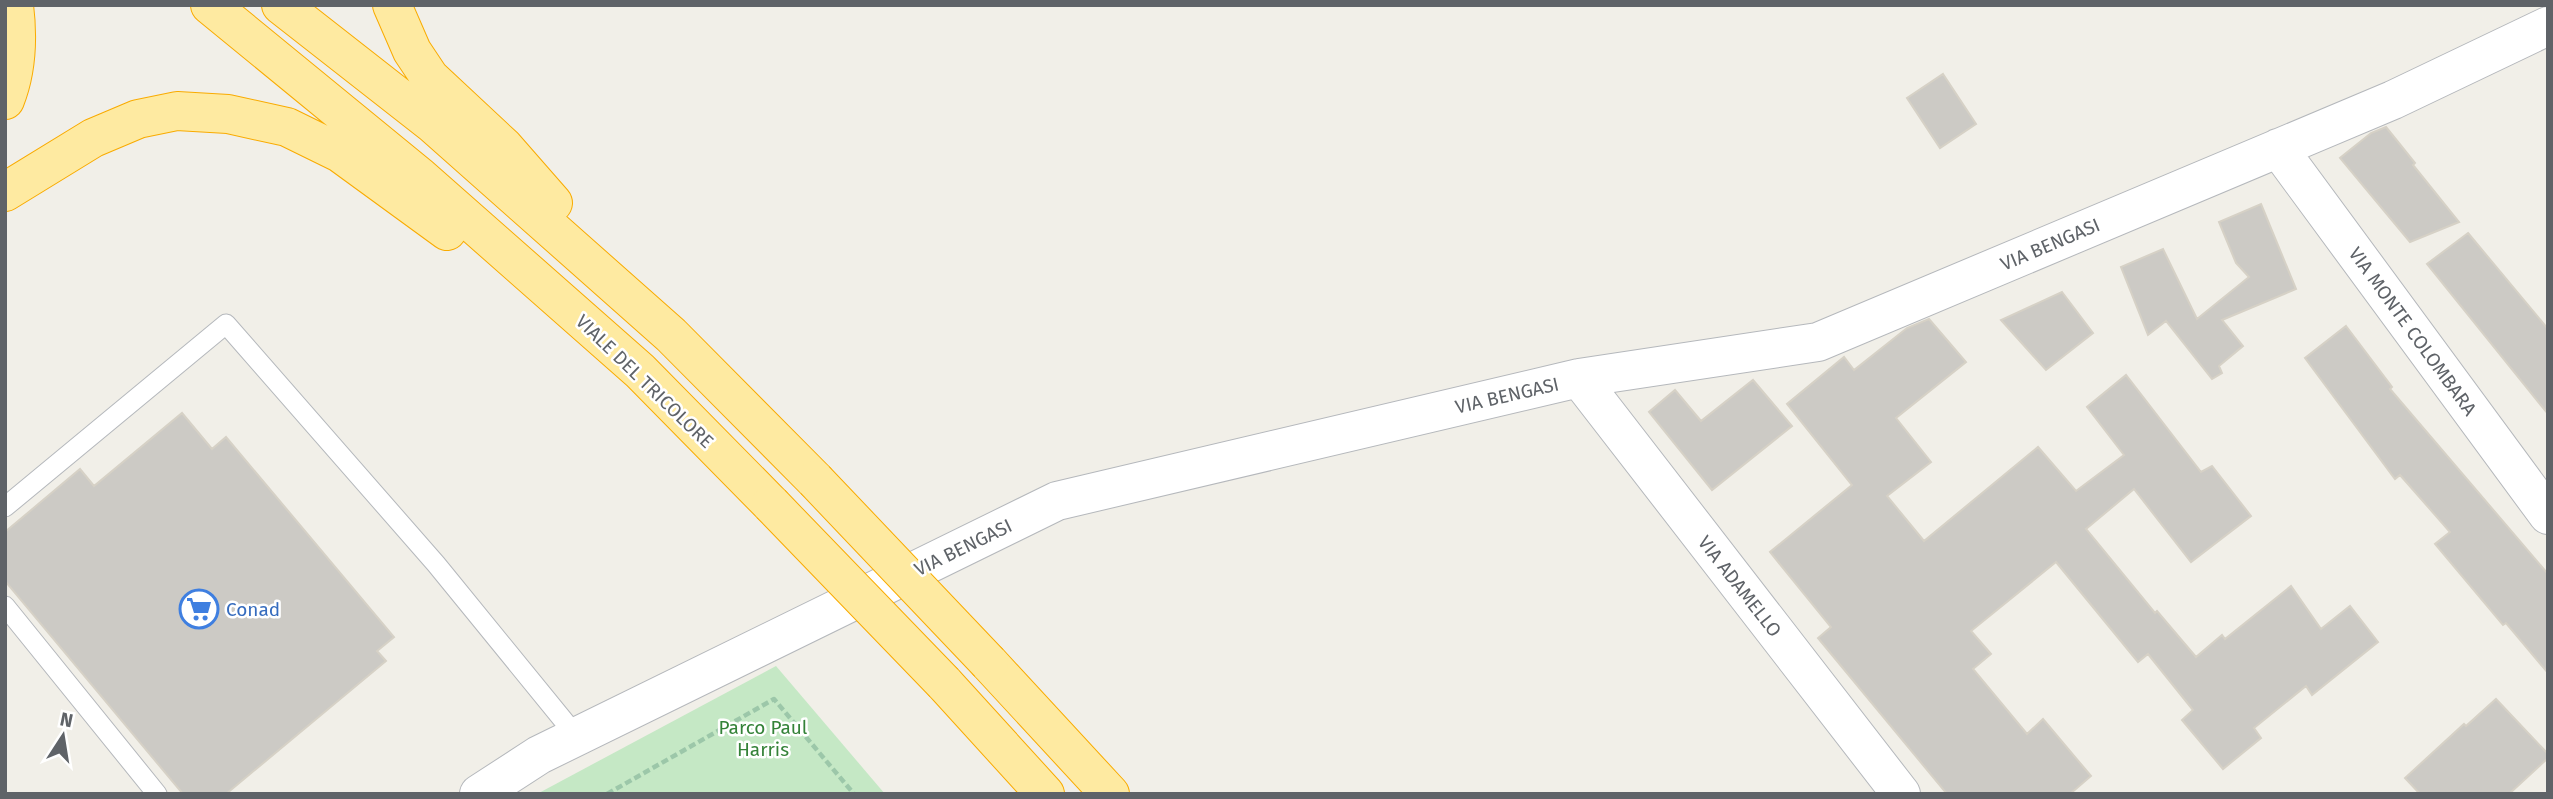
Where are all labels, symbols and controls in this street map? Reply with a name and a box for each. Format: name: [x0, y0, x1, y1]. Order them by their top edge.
street label: VIA BENGASI: [1997, 213, 2103, 276]
street label: VIA MONTE COLOMBARA: [2344, 243, 2481, 420]
street label: VIALE DEL TRICOLORE: [571, 310, 718, 453]
street label: VIA BENGASI: [1453, 372, 1561, 419]
street label: VIA BENGASI: [911, 514, 1016, 581]
street label: VIA ADAMELLO: [1693, 531, 1786, 641]
supermarket icon: Conad: [178, 588, 220, 630]
place label: Conad: [226, 598, 280, 621]
north arrow: [28, 701, 98, 771]
text: N: [58, 707, 75, 732]
park label: Parco Paul Harris: [719, 716, 808, 761]

